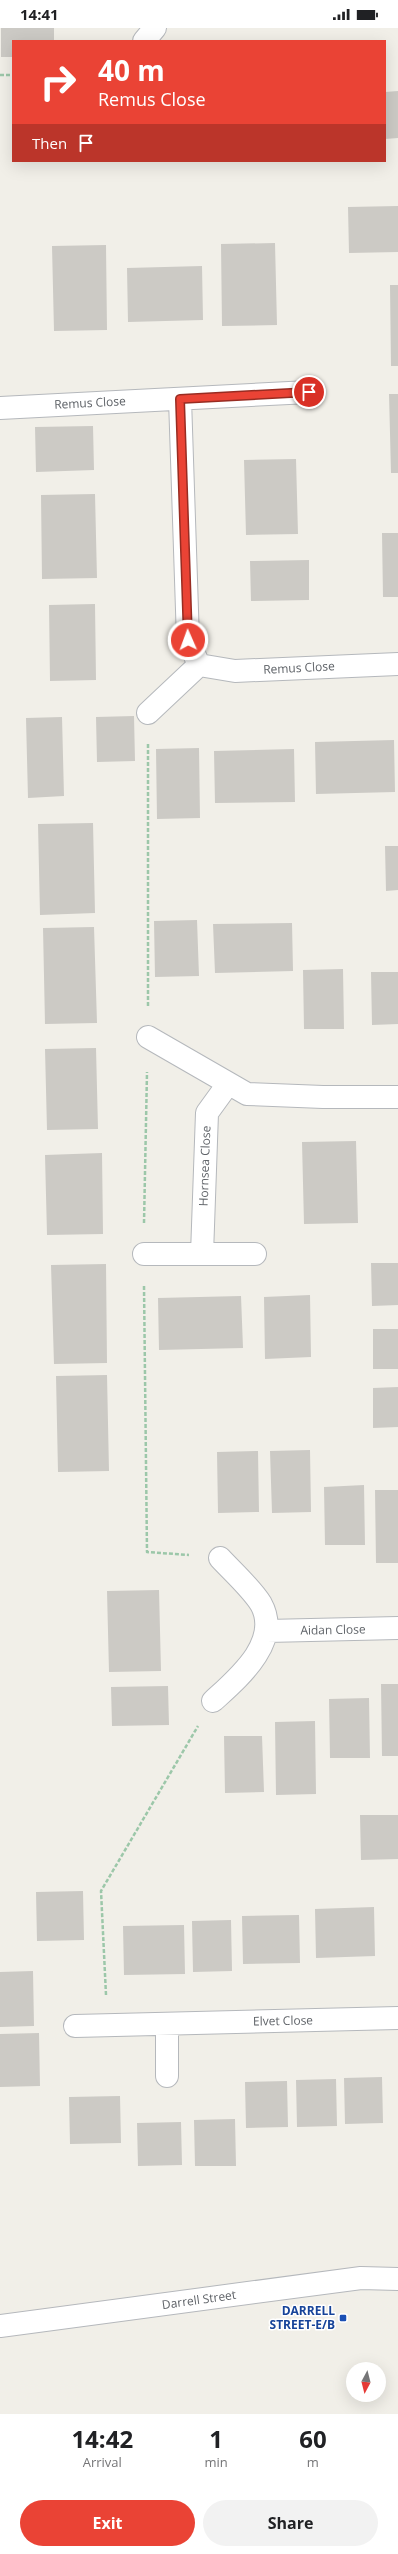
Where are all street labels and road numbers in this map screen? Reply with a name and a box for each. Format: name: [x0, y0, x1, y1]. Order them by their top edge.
street label: Remus Close: [54, 392, 126, 413]
street label: Remus Close: [263, 657, 335, 678]
street label: Hornsea Close: [195, 1125, 214, 1207]
street label: Aidan Close: [300, 1620, 366, 1639]
street label: Elvet Close: [253, 2011, 313, 2030]
street label: Darrell Street: [161, 2286, 237, 2313]

